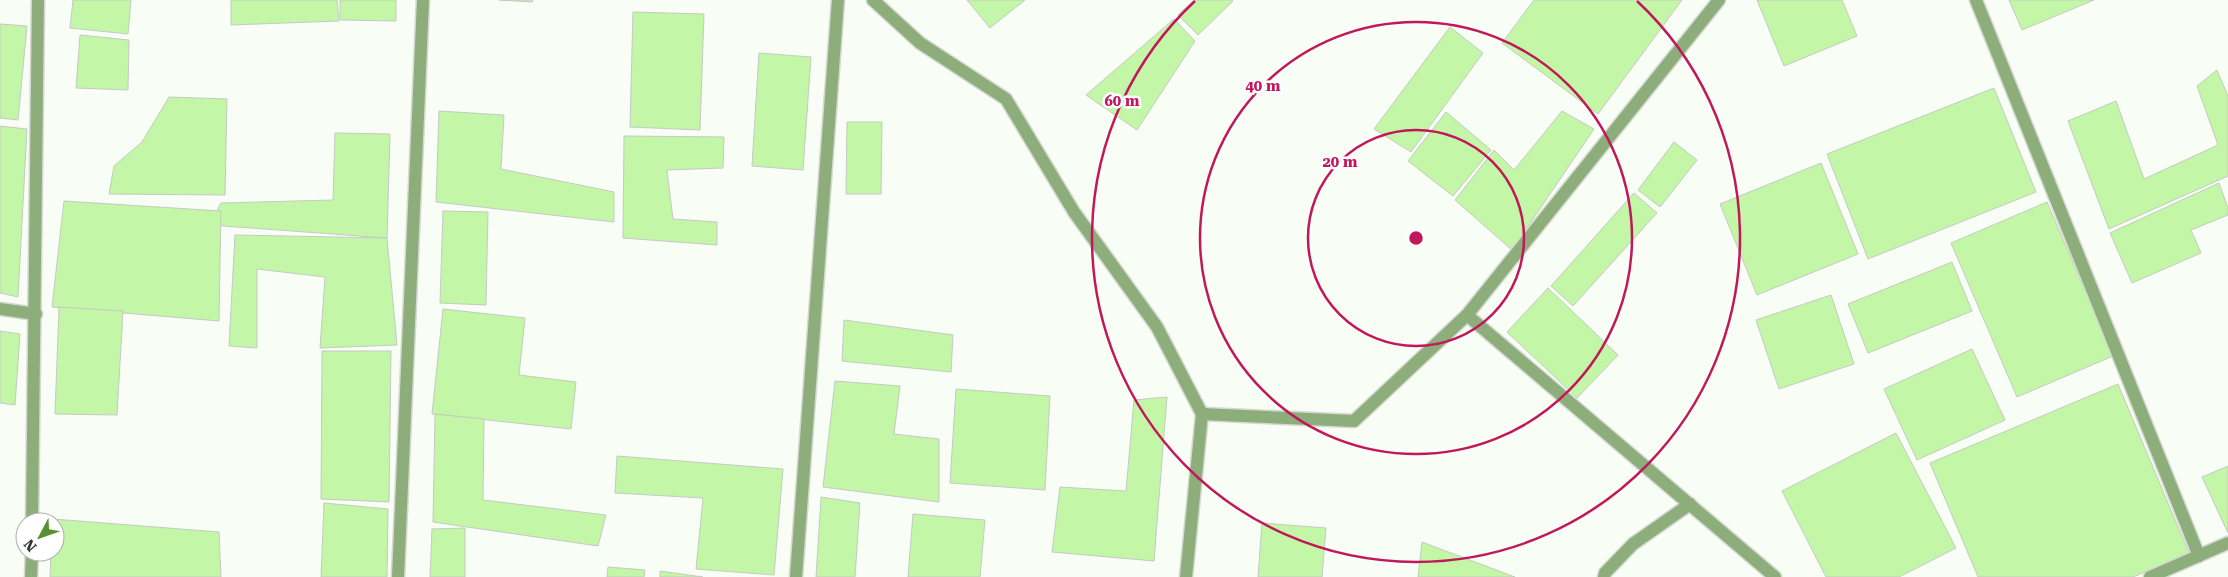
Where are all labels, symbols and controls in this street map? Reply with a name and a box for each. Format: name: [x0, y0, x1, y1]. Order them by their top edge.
text: 40 m: [1245, 77, 1281, 95]
text: 60 m: [1104, 92, 1140, 110]
text: 20 m: [1322, 153, 1358, 171]
centre of rings: [1407, 229, 1425, 247]
north arrow: [15, 512, 65, 562]
text: N: [20, 536, 40, 555]

